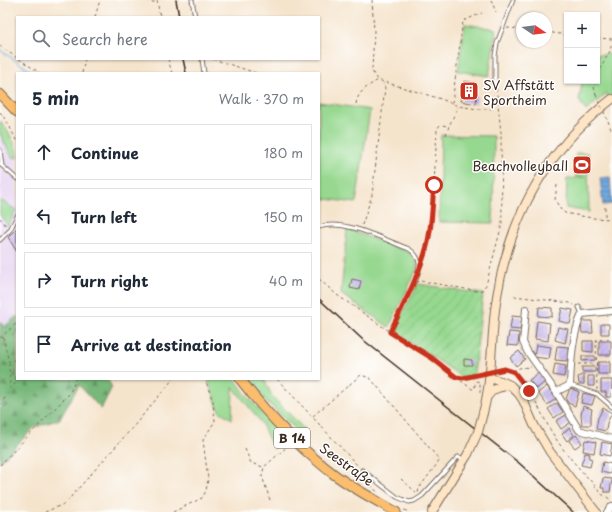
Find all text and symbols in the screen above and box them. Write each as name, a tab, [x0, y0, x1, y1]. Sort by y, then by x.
north arrow	[516, 12, 552, 48]
map controls	[564, 12, 600, 84]
button: +	[564, 12, 600, 48]
search box	[16, 16, 320, 60]
icon: search	[30, 27, 52, 49]
text: Search here	[62, 27, 148, 50]
button: −	[564, 48, 600, 84]
place label: SV Affstätt Sportheim	[483, 75, 554, 109]
building icon: SV Affstätt Sportheim	[458, 80, 480, 102]
text: 5 min	[32, 85, 79, 111]
text: Walk · 370 m	[219, 89, 304, 108]
icon: ahead	[33, 141, 55, 163]
text: Continue	[71, 141, 139, 164]
text: 180 m	[264, 143, 303, 162]
sports icon: Beachvolleyball	[571, 154, 593, 176]
place label: Beachvolleyball	[472, 156, 568, 175]
route start	[425, 176, 443, 194]
icon: left	[33, 205, 55, 227]
text: Turn left	[71, 205, 137, 228]
text: 150 m	[264, 207, 303, 226]
icon: right	[33, 269, 55, 291]
text: Turn right	[71, 269, 148, 292]
text: 40 m	[269, 271, 303, 290]
icon: arrive	[33, 333, 55, 355]
text: Arrive at destination	[71, 333, 232, 356]
route end	[520, 382, 538, 400]
road number: B 14	[274, 428, 310, 448]
street label: Seestraße	[316, 438, 378, 490]

